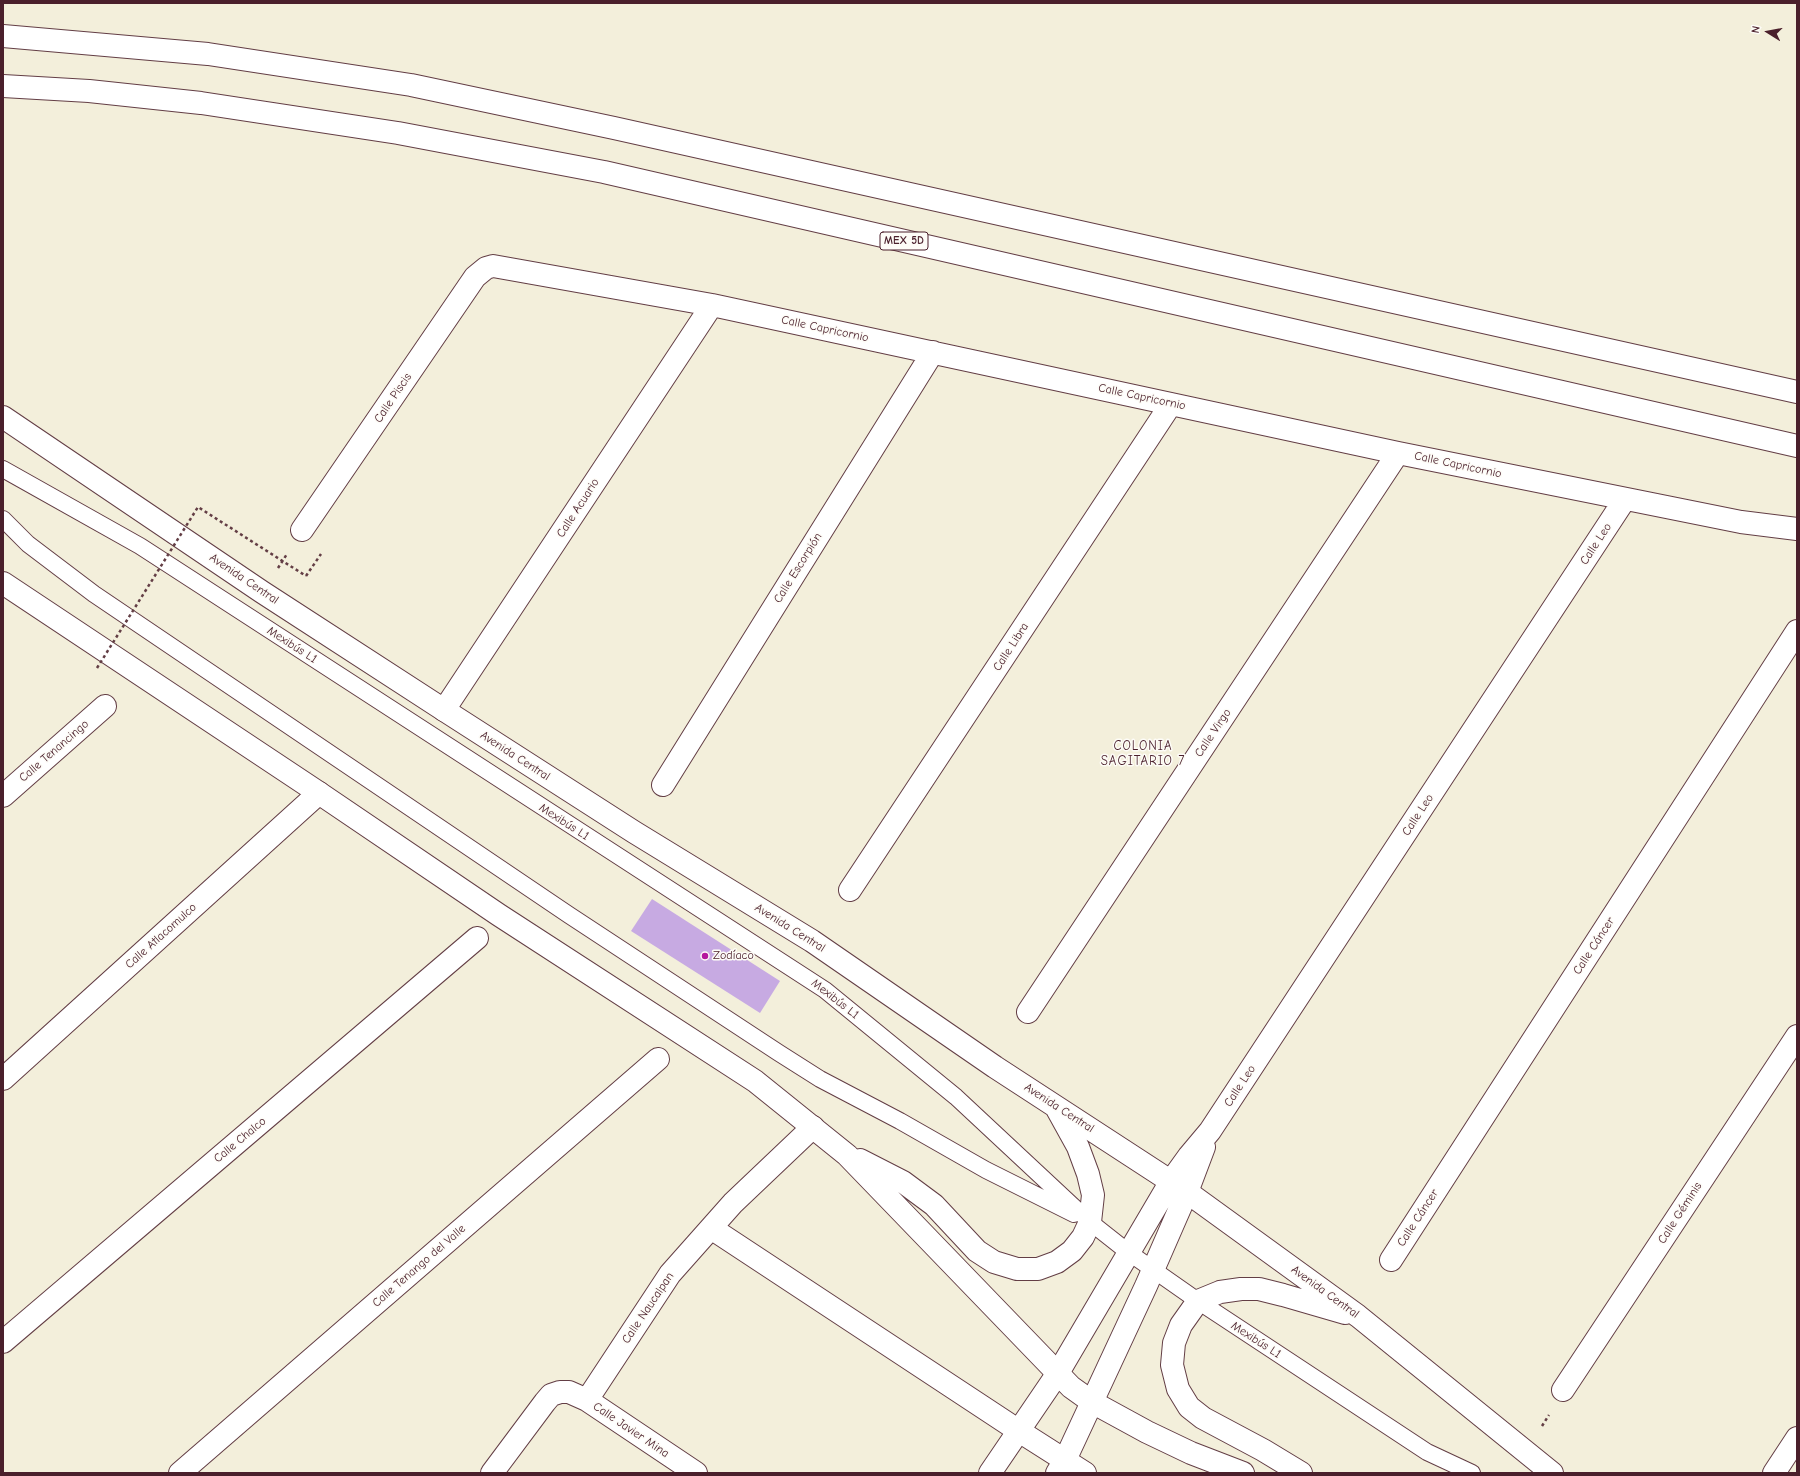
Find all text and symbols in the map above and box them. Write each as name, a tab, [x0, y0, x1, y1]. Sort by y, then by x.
north arrow	[1748, 12, 1788, 52]
text: N	[1749, 25, 1763, 34]
road number: MEX 5D	[880, 232, 928, 250]
street label: Calle Capricornio	[780, 313, 870, 345]
street label: Calle Piscis	[371, 370, 415, 426]
street label: Calle Capricornio	[1097, 381, 1187, 413]
street label: Calle Capricornio	[1413, 449, 1503, 481]
street label: Calle Acuario	[554, 476, 602, 540]
street label: Calle Leo	[1577, 520, 1615, 568]
street label: Calle Escorpión	[771, 530, 825, 606]
street label: Avenida Central	[207, 551, 281, 607]
street label: Calle Libra	[990, 620, 1032, 674]
street label: Mexibús L1	[264, 624, 320, 666]
street label: Calle Virgo	[1192, 706, 1234, 760]
street label: Calle Tenancingo	[16, 717, 92, 785]
street label: Avenida Central	[477, 728, 553, 784]
district label: COLONIA SAGITARIO 7	[1101, 738, 1185, 769]
street label: Calle Leo	[1399, 791, 1437, 839]
street label: Mexibús L1	[536, 801, 592, 843]
street label: Calle Atlacomulco	[122, 900, 200, 972]
street label: Avenida Central	[752, 901, 828, 955]
street label: Calle Cáncer	[1570, 915, 1618, 977]
place label: Zodíaco	[713, 949, 754, 963]
marker: Zodíaco	[700, 951, 710, 961]
street label: Mexibús L1	[808, 976, 862, 1022]
street label: Calle Leo	[1221, 1062, 1259, 1110]
street label: Avenida Central	[1021, 1080, 1097, 1136]
street label: Calle Chalco	[211, 1114, 269, 1166]
street label: Calle Géminis	[1655, 1180, 1705, 1246]
street label: Calle Cáncer	[1394, 1187, 1442, 1249]
street label: Calle Tenango del Valle	[370, 1222, 468, 1310]
street label: Avenida Central	[1288, 1263, 1362, 1321]
street label: Calle Naucalpan	[619, 1270, 677, 1346]
street label: Mexibús L1	[1228, 1319, 1284, 1361]
street label: Calle Javier Mina	[590, 1399, 672, 1461]

